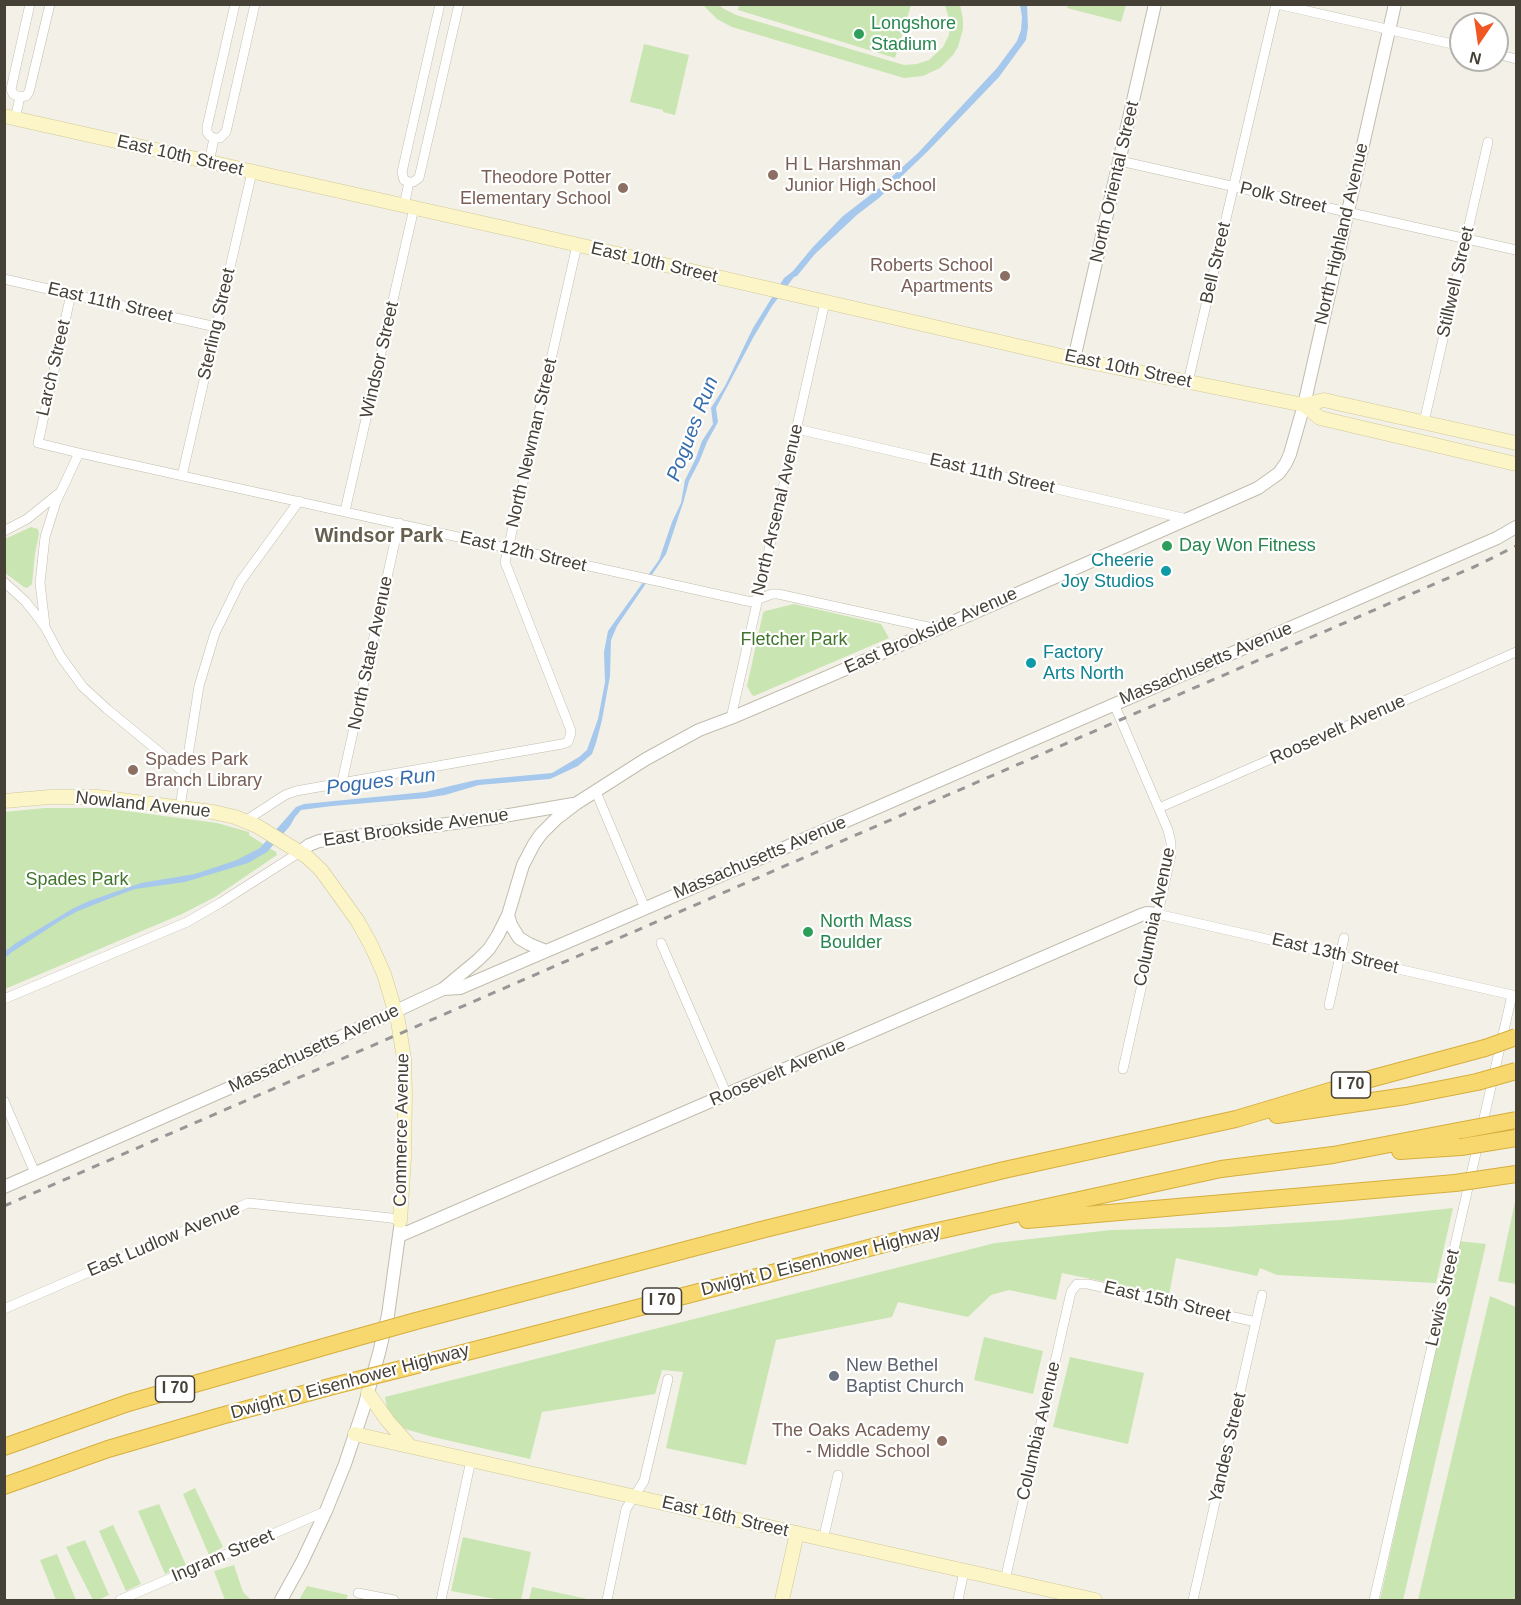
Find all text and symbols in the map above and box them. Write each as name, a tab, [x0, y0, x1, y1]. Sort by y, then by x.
north arrow	[1449, 12, 1509, 72]
place label: Longshore Stadium	[871, 13, 956, 56]
marker: Longshore Stadium	[852, 27, 866, 41]
text: N	[1468, 48, 1483, 68]
street label: North Oriental Street	[1086, 99, 1144, 265]
street label: East 10th Street	[115, 131, 245, 181]
street label: North Highland Avenue	[1311, 141, 1373, 327]
place label: H L Harshman Junior High School	[785, 154, 936, 196]
place label: Theodore Potter Elementary School	[460, 167, 611, 210]
marker: H L Harshman Junior High School	[766, 168, 780, 182]
street label: Polk Street	[1238, 178, 1328, 218]
marker: Theodore Potter Elementary School	[616, 181, 630, 195]
street label: Bell Street	[1196, 220, 1236, 306]
street label: Stillwell Street	[1433, 225, 1479, 339]
street label: East 10th Street	[589, 238, 719, 288]
place label: Roberts School Apartments	[870, 255, 993, 298]
street label: Sterling Street	[194, 266, 240, 382]
marker: Roberts School Apartments	[998, 269, 1012, 283]
street label: East 11th Street	[45, 278, 175, 328]
street label: Windsor Street	[356, 300, 404, 420]
street label: Larch Street	[32, 318, 76, 418]
street label: East 10th Street	[1063, 345, 1193, 393]
street label: North Newman Street	[502, 356, 562, 530]
water label: Pogues Run	[662, 373, 724, 485]
street label: North Arsenal Avenue	[748, 422, 808, 598]
street label: East 11th Street	[927, 449, 1057, 499]
district label: Windsor Park	[315, 524, 443, 548]
street label: East 12th Street	[458, 527, 588, 577]
place label: Day Won Fitness	[1179, 535, 1316, 557]
marker: Day Won Fitness	[1160, 539, 1174, 553]
place label: Cheerie Joy Studios	[1061, 550, 1154, 592]
marker: Cheerie Joy Studios	[1159, 564, 1173, 578]
street label: North State Avenue	[344, 574, 398, 732]
street label: East Brookside Avenue	[841, 583, 1021, 679]
street label: Massachusetts Avenue	[1116, 618, 1296, 710]
park label: Fletcher Park	[740, 629, 848, 651]
place label: Factory Arts North	[1043, 642, 1124, 684]
marker: Factory Arts North	[1024, 656, 1038, 670]
street label: Roosevelt Avenue	[1267, 690, 1409, 770]
place label: Spades Park Branch Library	[145, 749, 262, 792]
marker: Spades Park Branch Library	[126, 763, 140, 777]
water label: Pogues Run	[325, 763, 437, 801]
street label: Nowland Avenue	[74, 787, 212, 823]
street label: East Brookside Avenue	[322, 804, 510, 852]
street label: Massachusetts Avenue	[670, 812, 850, 904]
street label: Columbia Avenue	[1130, 845, 1180, 989]
park label: Spades Park	[25, 869, 129, 891]
place label: North Mass Boulder	[820, 911, 912, 954]
marker: North Mass Boulder	[801, 925, 815, 939]
street label: East 13th Street	[1270, 929, 1400, 979]
street label: Massachusetts Avenue	[225, 1000, 403, 1098]
street label: Roosevelt Avenue	[707, 1035, 849, 1111]
street label: Commerce Avenue	[390, 1053, 414, 1207]
road number: I 70	[1332, 1072, 1370, 1098]
street label: East Ludlow Avenue	[84, 1198, 244, 1282]
street label: Dwight D Eisenhower Highway	[699, 1221, 943, 1301]
street label: Lewis Street	[1421, 1247, 1465, 1349]
street label: East 15th Street	[1102, 1277, 1232, 1327]
road number: I 70	[642, 1288, 682, 1314]
street label: Dwight D Eisenhower Highway	[228, 1340, 472, 1424]
place label: New Bethel Baptist Church	[846, 1355, 964, 1398]
street label: Columbia Avenue	[1013, 1360, 1065, 1502]
marker: New Bethel Baptist Church	[827, 1369, 841, 1383]
road number: I 70	[156, 1376, 195, 1402]
street label: Yandes Street	[1205, 1391, 1251, 1505]
place label: The Oaks Academy - Middle School	[772, 1420, 930, 1462]
marker: The Oaks Academy - Middle School	[935, 1434, 949, 1448]
street label: East 16th Street	[660, 1492, 790, 1542]
street label: Ingram Street	[169, 1525, 277, 1587]

